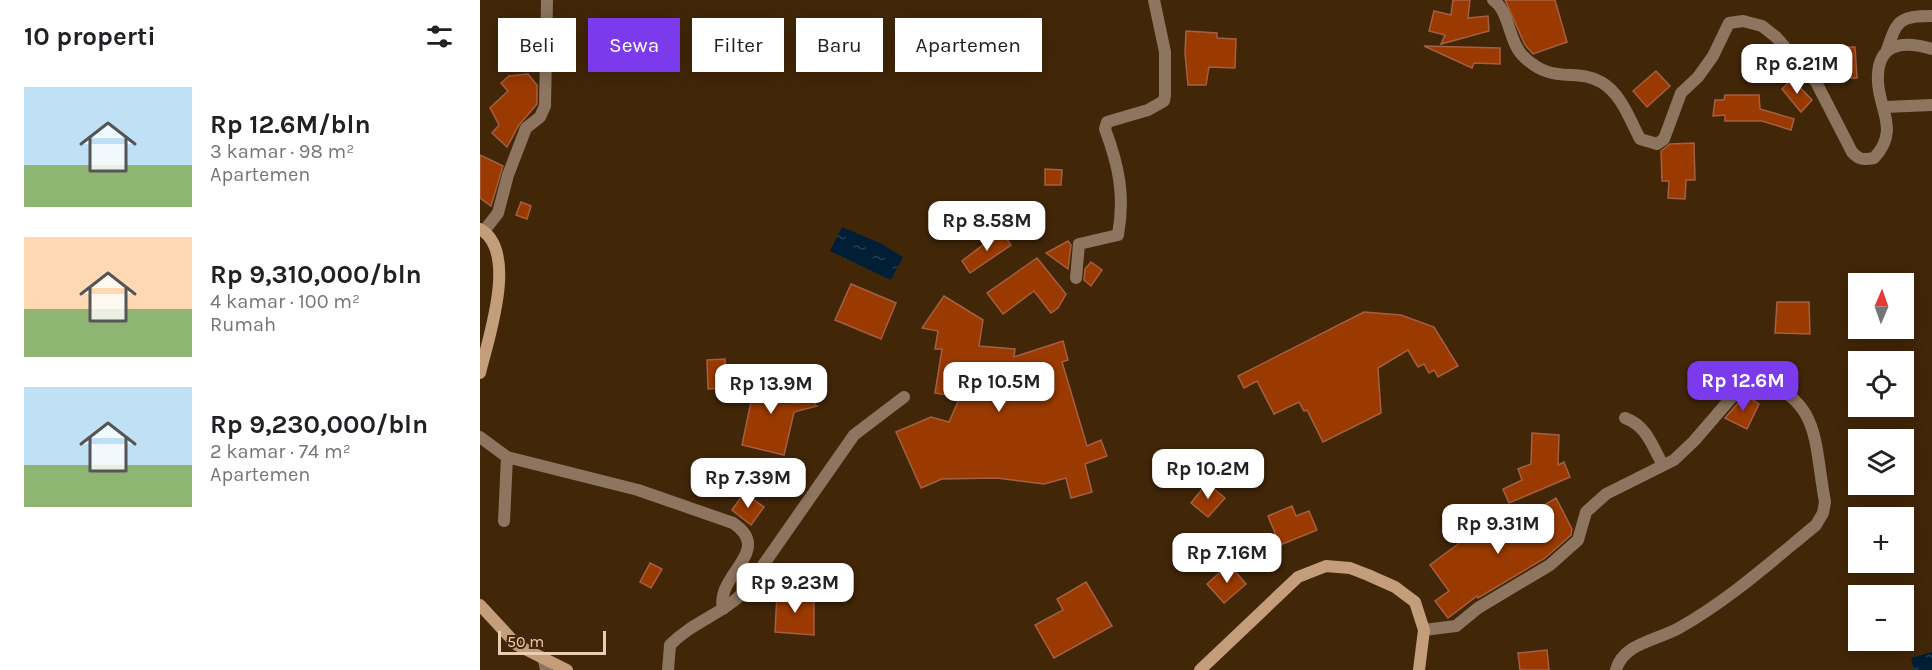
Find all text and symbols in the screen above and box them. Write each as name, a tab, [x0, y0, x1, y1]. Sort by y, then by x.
chip: Beli	[498, 18, 576, 72]
chip: Sewa	[588, 18, 680, 72]
chip: Filter	[692, 18, 784, 72]
chip: Baru	[796, 18, 883, 72]
chip: Apartemen	[895, 18, 1042, 72]
icon: filters	[423, 20, 456, 53]
text: 10 properti	[24, 21, 156, 52]
pin: Rp 6.21M	[1735, 44, 1859, 95]
text: Rp 6.21M	[1755, 52, 1839, 75]
text: Rp 12.6M/bln	[210, 109, 371, 140]
icon: home	[72, 111, 144, 183]
text: 3 kamar · 98 m²	[210, 140, 354, 163]
text: Apartemen	[210, 163, 310, 186]
pin: Rp 8.58M	[925, 201, 1049, 252]
text: Rp 8.58M	[942, 209, 1032, 232]
text: Rp 9,310,000/bln	[210, 259, 422, 290]
icon: home	[72, 261, 144, 333]
north arrow	[1848, 273, 1914, 339]
map controls	[1848, 273, 1914, 651]
text: 4 kamar · 100 m²	[210, 290, 360, 313]
text: Rumah	[210, 313, 276, 336]
button: locate	[1848, 351, 1914, 417]
pin: Rp 12.6M	[1681, 361, 1805, 412]
pin: Rp 10.5M	[937, 362, 1061, 413]
pin: Rp 13.9M	[709, 364, 833, 415]
text: Rp 12.6M	[1701, 369, 1785, 392]
text: Rp 10.5M	[957, 370, 1041, 393]
text: Rp 13.9M	[729, 372, 813, 395]
text: Rp 9,230,000/bln	[210, 409, 428, 440]
icon: home	[72, 411, 144, 483]
button: layers	[1848, 429, 1914, 495]
text: 2 kamar · 74 m²	[210, 440, 351, 463]
pin: Rp 10.2M	[1146, 449, 1270, 500]
text: Rp 10.2M	[1166, 457, 1250, 480]
pin: Rp 7.39M	[686, 458, 810, 509]
text: Apartemen	[210, 463, 310, 486]
text: Rp 7.39M	[705, 466, 791, 489]
pin: Rp 9.31M	[1436, 504, 1560, 555]
button: +	[1848, 507, 1914, 573]
text: Rp 9.31M	[1456, 512, 1540, 535]
pin: Rp 7.16M	[1165, 533, 1289, 584]
text: Rp 7.16M	[1186, 541, 1268, 564]
pin: Rp 9.23M	[733, 563, 857, 614]
text: Rp 9.23M	[751, 571, 839, 594]
button: −	[1848, 585, 1914, 651]
scale bar	[498, 628, 606, 656]
text: 50 m	[507, 632, 544, 651]

